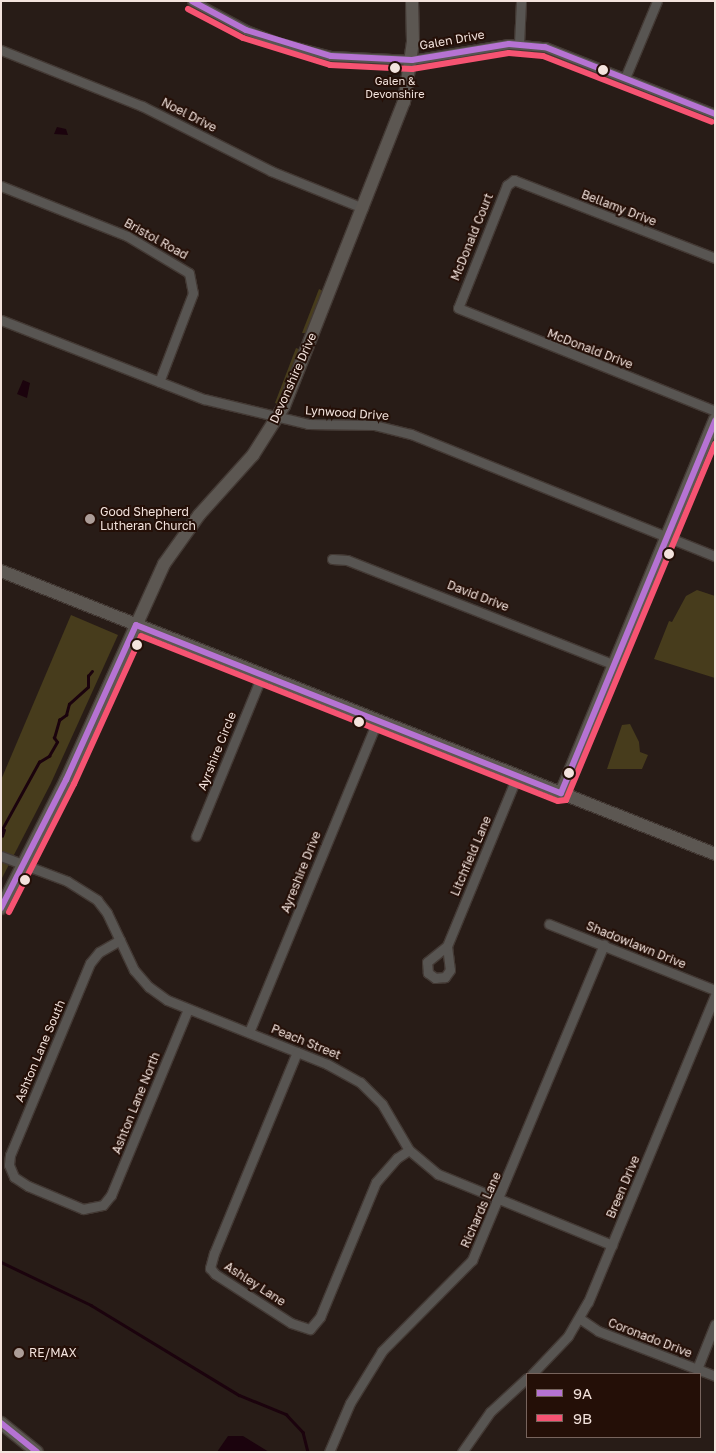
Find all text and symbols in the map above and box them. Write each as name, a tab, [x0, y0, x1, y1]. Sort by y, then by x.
street label: Galen Drive	[418, 27, 486, 53]
marker: Galen & Devonshire	[390, 63, 400, 73]
unlabelled marker	[598, 65, 608, 75]
place label: Galen & Devonshire	[365, 75, 425, 101]
street label: Noel Drive	[159, 95, 219, 135]
street label: Bellamy Drive	[579, 187, 659, 229]
street label: McDonald Court	[448, 191, 496, 283]
street label: Bristol Road	[122, 216, 190, 262]
street label: McDonald Drive	[545, 326, 635, 372]
street label: Devonshire Drive	[267, 331, 319, 425]
street label: Lynwood Drive	[305, 403, 389, 423]
place label: Good Shepherd Lutheran Church	[100, 505, 196, 533]
marker: Good Shepherd Lutheran Church	[84, 513, 96, 525]
unlabelled marker	[664, 549, 674, 559]
street label: David Drive	[445, 578, 511, 614]
unlabelled marker	[132, 640, 142, 650]
street label: Ayrshire Circle	[195, 710, 239, 792]
unlabelled marker	[354, 717, 364, 727]
unlabelled marker	[564, 768, 574, 778]
street label: Litchfield Lane	[448, 814, 494, 898]
street label: Ayreshire Drive	[278, 829, 324, 915]
unlabelled marker	[20, 875, 30, 885]
street label: Shadowlawn Drive	[584, 918, 688, 972]
street label: Ashton Lane South	[12, 998, 68, 1104]
street label: Peach Street	[269, 1021, 343, 1063]
street label: Ashton Lane North	[109, 1050, 163, 1156]
street label: Breen Drive	[603, 1154, 643, 1220]
street label: Richards Lane	[458, 1170, 504, 1250]
street label: Ashley Lane	[222, 1259, 288, 1309]
street label: Coronado Drive	[606, 1315, 694, 1361]
place label: RE/MAX	[29, 1346, 77, 1360]
marker: RE/MAX	[13, 1347, 25, 1359]
legend	[526, 1373, 701, 1438]
text: 9A	[573, 1384, 592, 1402]
text: 9B	[573, 1409, 592, 1427]

